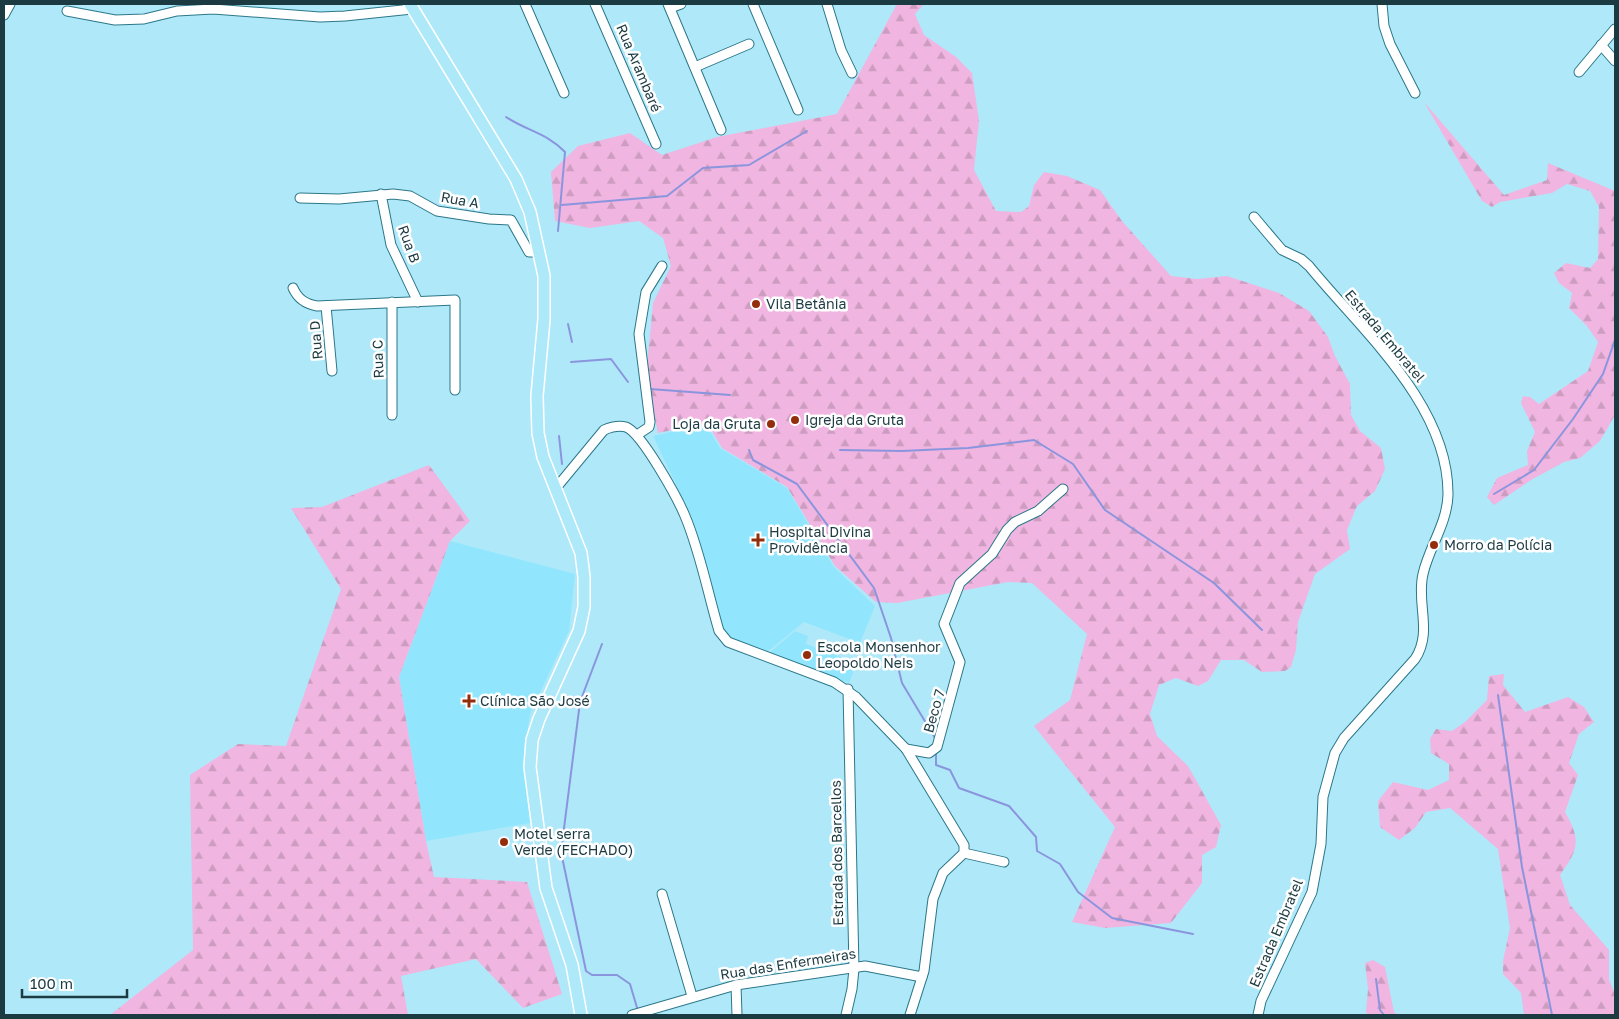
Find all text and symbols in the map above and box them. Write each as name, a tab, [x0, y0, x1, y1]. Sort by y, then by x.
street label: Rua Arambaré	[613, 21, 666, 114]
street label: Rua A	[440, 188, 481, 211]
street label: Rua B	[395, 223, 424, 265]
street label: Estrada Embratel	[1342, 286, 1429, 385]
place label: Vila Betânia	[766, 295, 846, 312]
marker: Vila Betânia	[750, 298, 762, 310]
street label: Rua D	[305, 320, 326, 360]
street label: Rua C	[368, 339, 387, 379]
place label: Igreja da Gruta	[805, 411, 904, 428]
marker: Igreja da Gruta	[789, 414, 801, 426]
place label: Loja da Gruta	[672, 415, 761, 432]
marker: Loja da Gruta	[765, 418, 777, 430]
place label: Hospital Divina Providência	[769, 523, 871, 556]
marker: Hospital Divina Providência	[751, 533, 765, 547]
place label: Morro da Polícia	[1444, 536, 1552, 553]
marker: Morro da Polícia	[1428, 539, 1440, 551]
place label: Escola Monsenhor Leopoldo Neis	[817, 638, 941, 671]
marker: Escola Monsenhor Leopoldo Neis	[801, 649, 813, 661]
street label: Beco 7	[919, 687, 948, 735]
place label: Clínica São José	[480, 692, 590, 709]
marker: Clínica São José	[462, 694, 476, 708]
street label: Estrada dos Barcellos	[827, 780, 846, 926]
place label: Motel serra Verde (FECHADO)	[514, 825, 633, 858]
marker: Motel serra Verde (FECHADO)	[498, 836, 510, 848]
street label: Estrada Embratel	[1245, 876, 1306, 989]
street label: Rua das Enfermeiras	[719, 944, 857, 983]
scale bar	[22, 966, 128, 998]
text: 100 m	[30, 974, 73, 992]

